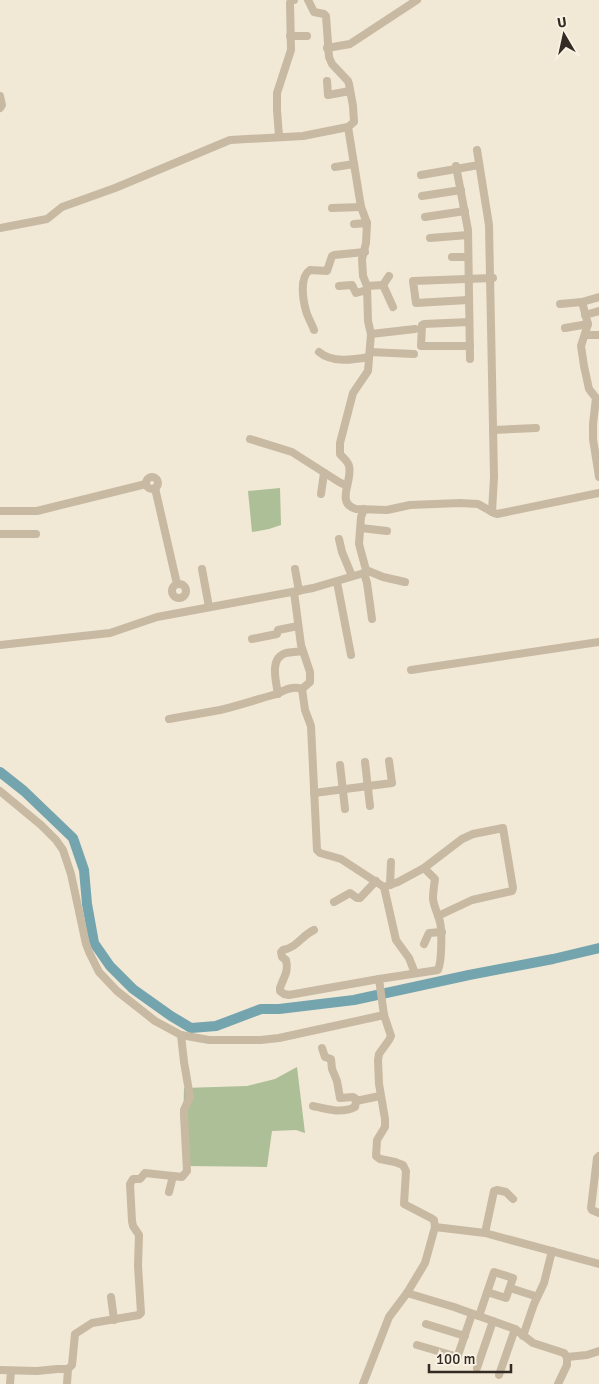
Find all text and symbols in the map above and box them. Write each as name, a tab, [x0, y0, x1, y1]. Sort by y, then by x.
north arrow	[539, 10, 589, 60]
text: U	[556, 14, 568, 32]
scale bar	[429, 1342, 512, 1374]
text: 100 m	[436, 1350, 476, 1368]

